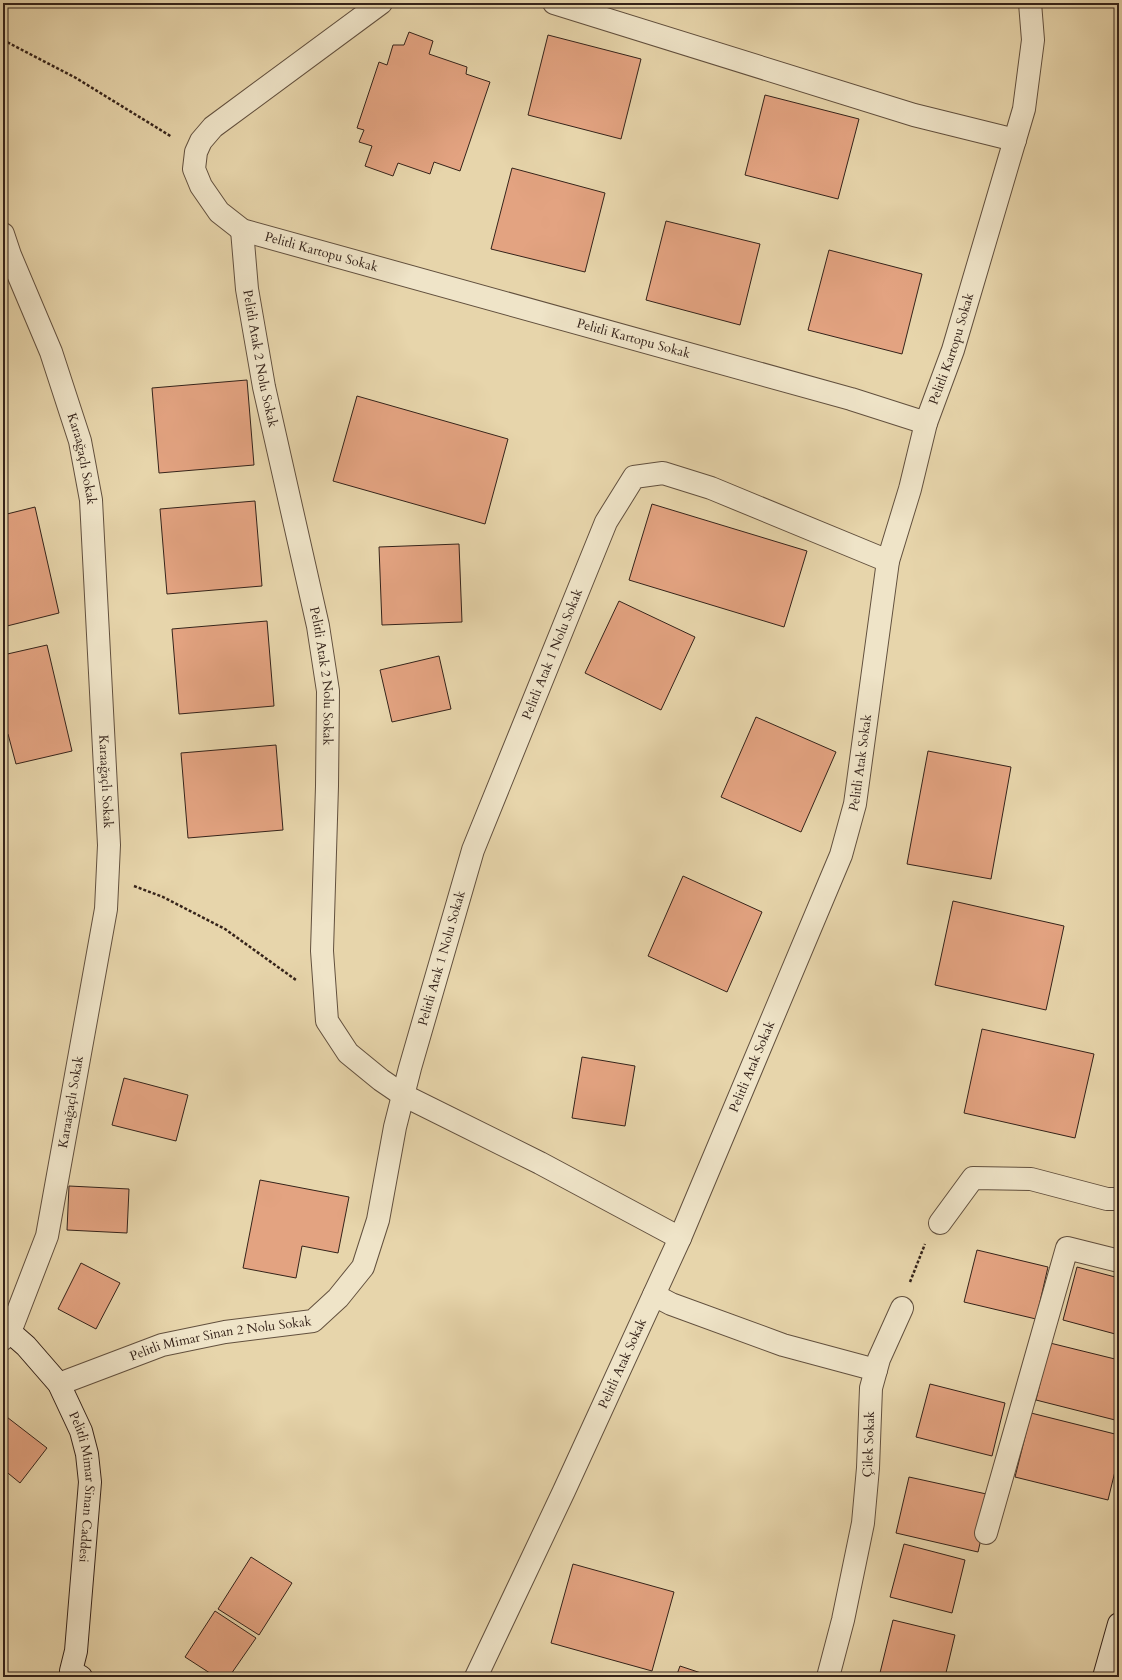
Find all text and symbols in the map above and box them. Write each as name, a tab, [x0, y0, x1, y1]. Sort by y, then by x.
street label: Pelitli Kartopu Sokak	[263, 228, 380, 276]
street label: Pelitli Atak 2 Nolu Sokak	[238, 288, 282, 429]
street label: Pelitli Kartopu Sokak	[925, 291, 978, 407]
street label: Pelitli Kartopu Sokak	[575, 314, 692, 363]
street label: Karaağaçlı Sokak	[62, 411, 100, 505]
street label: Pelitli Atak 1 Nolu Sokak	[518, 586, 587, 722]
street label: Pelitli Atak 2 Nolu Sokak	[305, 605, 337, 746]
street label: Pelitli Atak Sokak	[844, 713, 876, 813]
street label: Karaağaçlı Sokak	[94, 734, 117, 829]
street label: Pelitli Atak 1 Nolu Sokak	[414, 888, 470, 1028]
street label: Pelitli Atak Sokak	[725, 1018, 779, 1115]
street label: Karaağaçlı Sokak	[54, 1054, 88, 1150]
street label: Pelitli Mimar Sinan 2 Nolu Sokak	[127, 1312, 313, 1365]
street label: Pelitli Atak Sokak	[594, 1315, 651, 1412]
street label: Pelitli Mimar Sinan Caddesi	[64, 1409, 99, 1564]
street label: Çilek Sokak	[858, 1411, 879, 1478]

